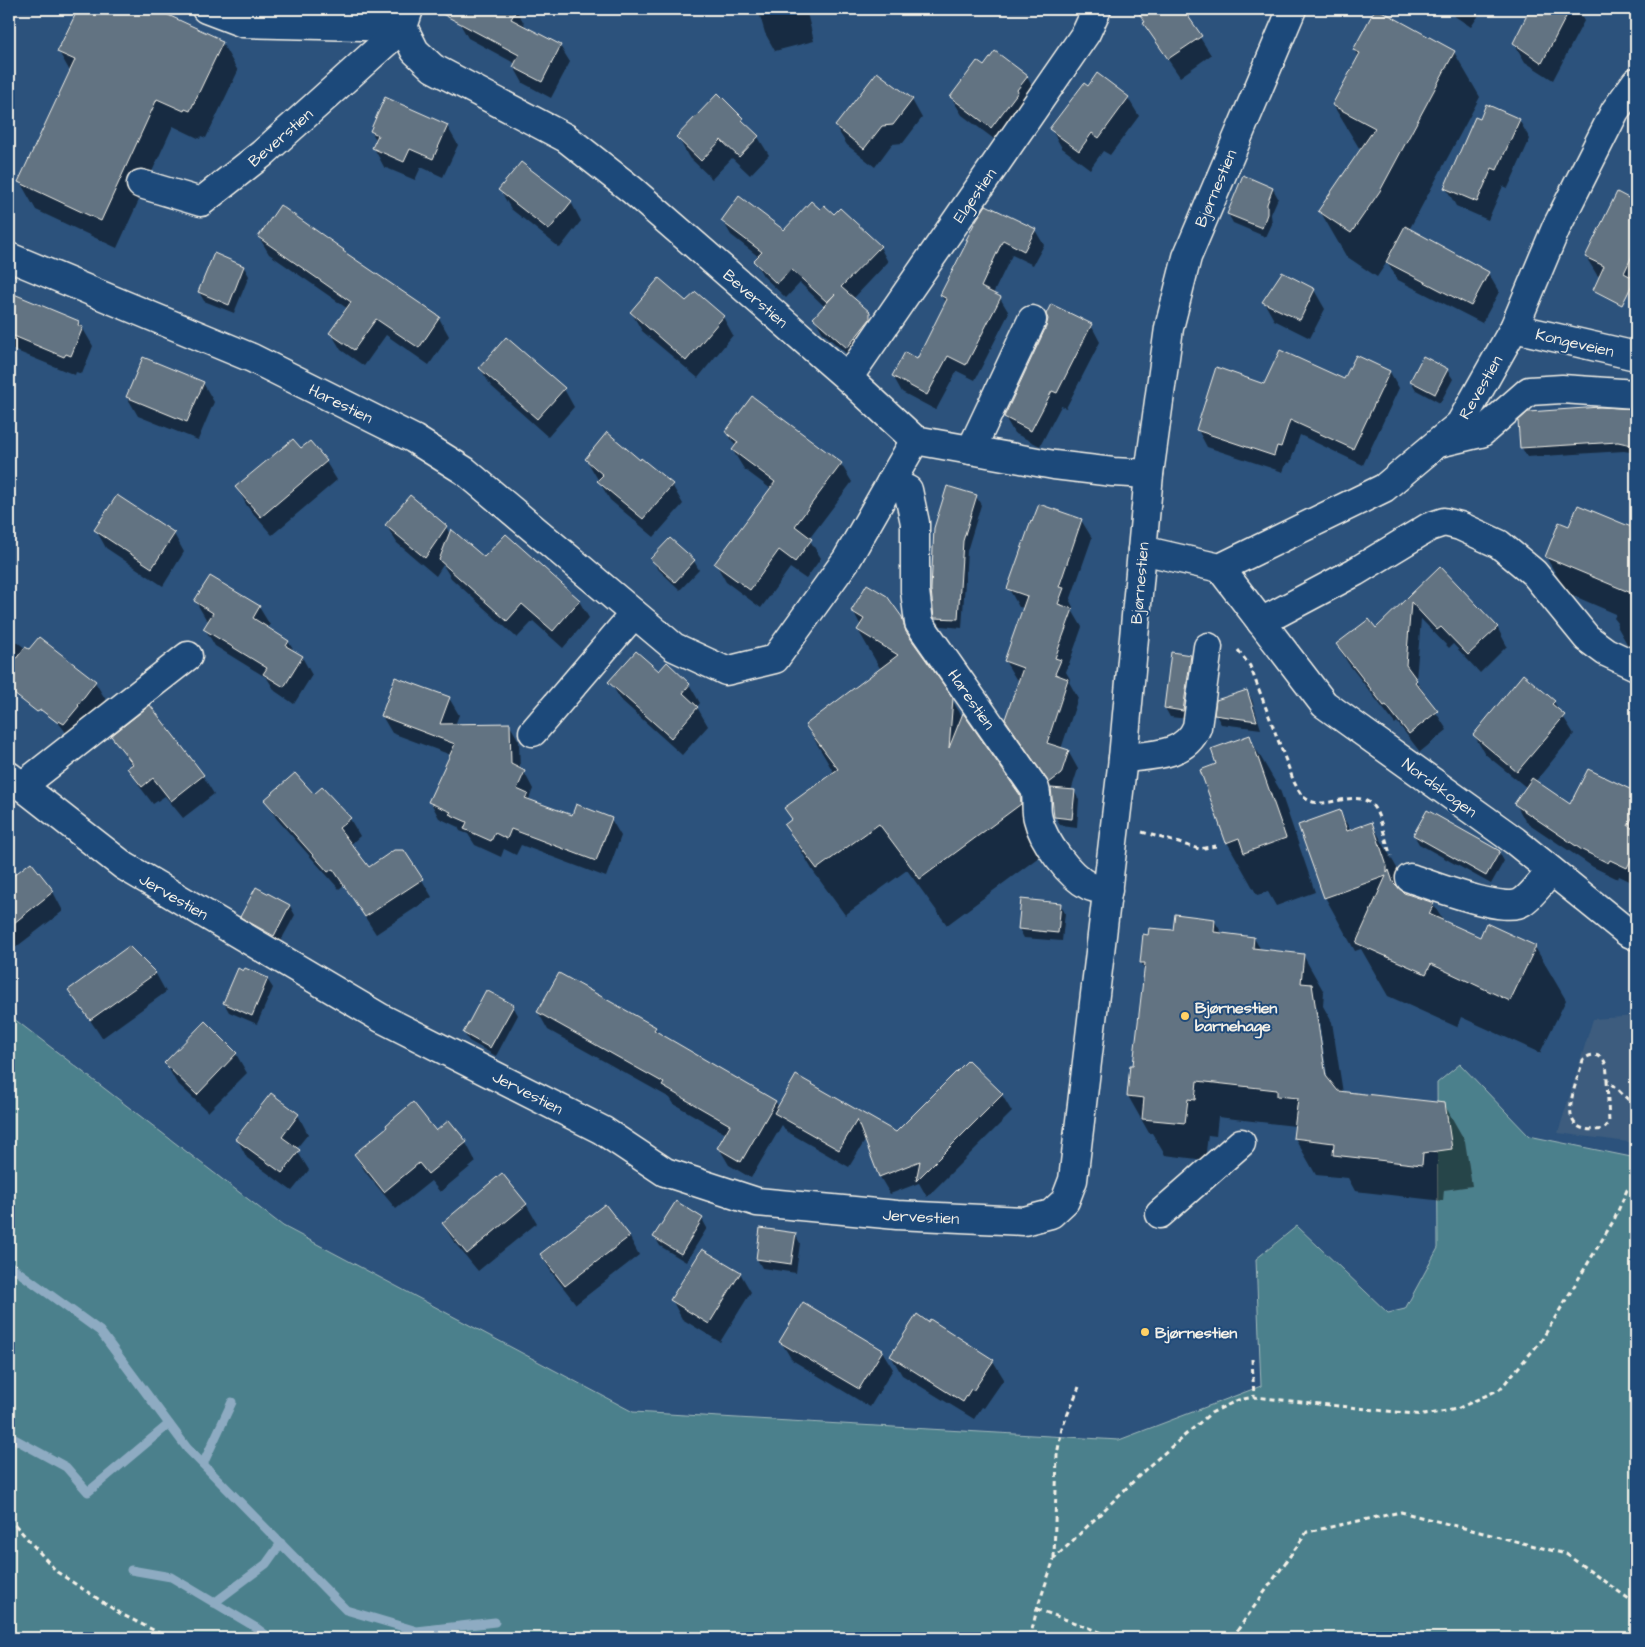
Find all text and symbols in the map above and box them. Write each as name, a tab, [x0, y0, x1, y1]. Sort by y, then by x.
street label: Beverstien	[243, 103, 318, 172]
street label: Bjørnestien	[1190, 146, 1242, 231]
street label: Elgestien	[948, 164, 1003, 228]
street label: Beverstien	[718, 264, 793, 333]
street label: Kongeveien	[1533, 323, 1616, 364]
street label: Revestien	[1454, 351, 1508, 424]
street label: Harestien	[305, 379, 376, 429]
street label: Bjørnestien	[1125, 541, 1155, 625]
street label: Harestien	[942, 665, 1000, 734]
street label: Nordskogen	[1397, 753, 1481, 823]
street label: Jervestien	[135, 868, 212, 926]
place label: Bjørnestien barnehage	[1195, 997, 1277, 1039]
marker: Bjørnestien barnehage	[1179, 1010, 1191, 1022]
street label: Jervestien	[488, 1066, 567, 1120]
street label: Jervestien	[882, 1204, 960, 1230]
place label: Bjørnestien	[1155, 1322, 1237, 1344]
marker: Bjørnestien	[1139, 1326, 1151, 1338]

